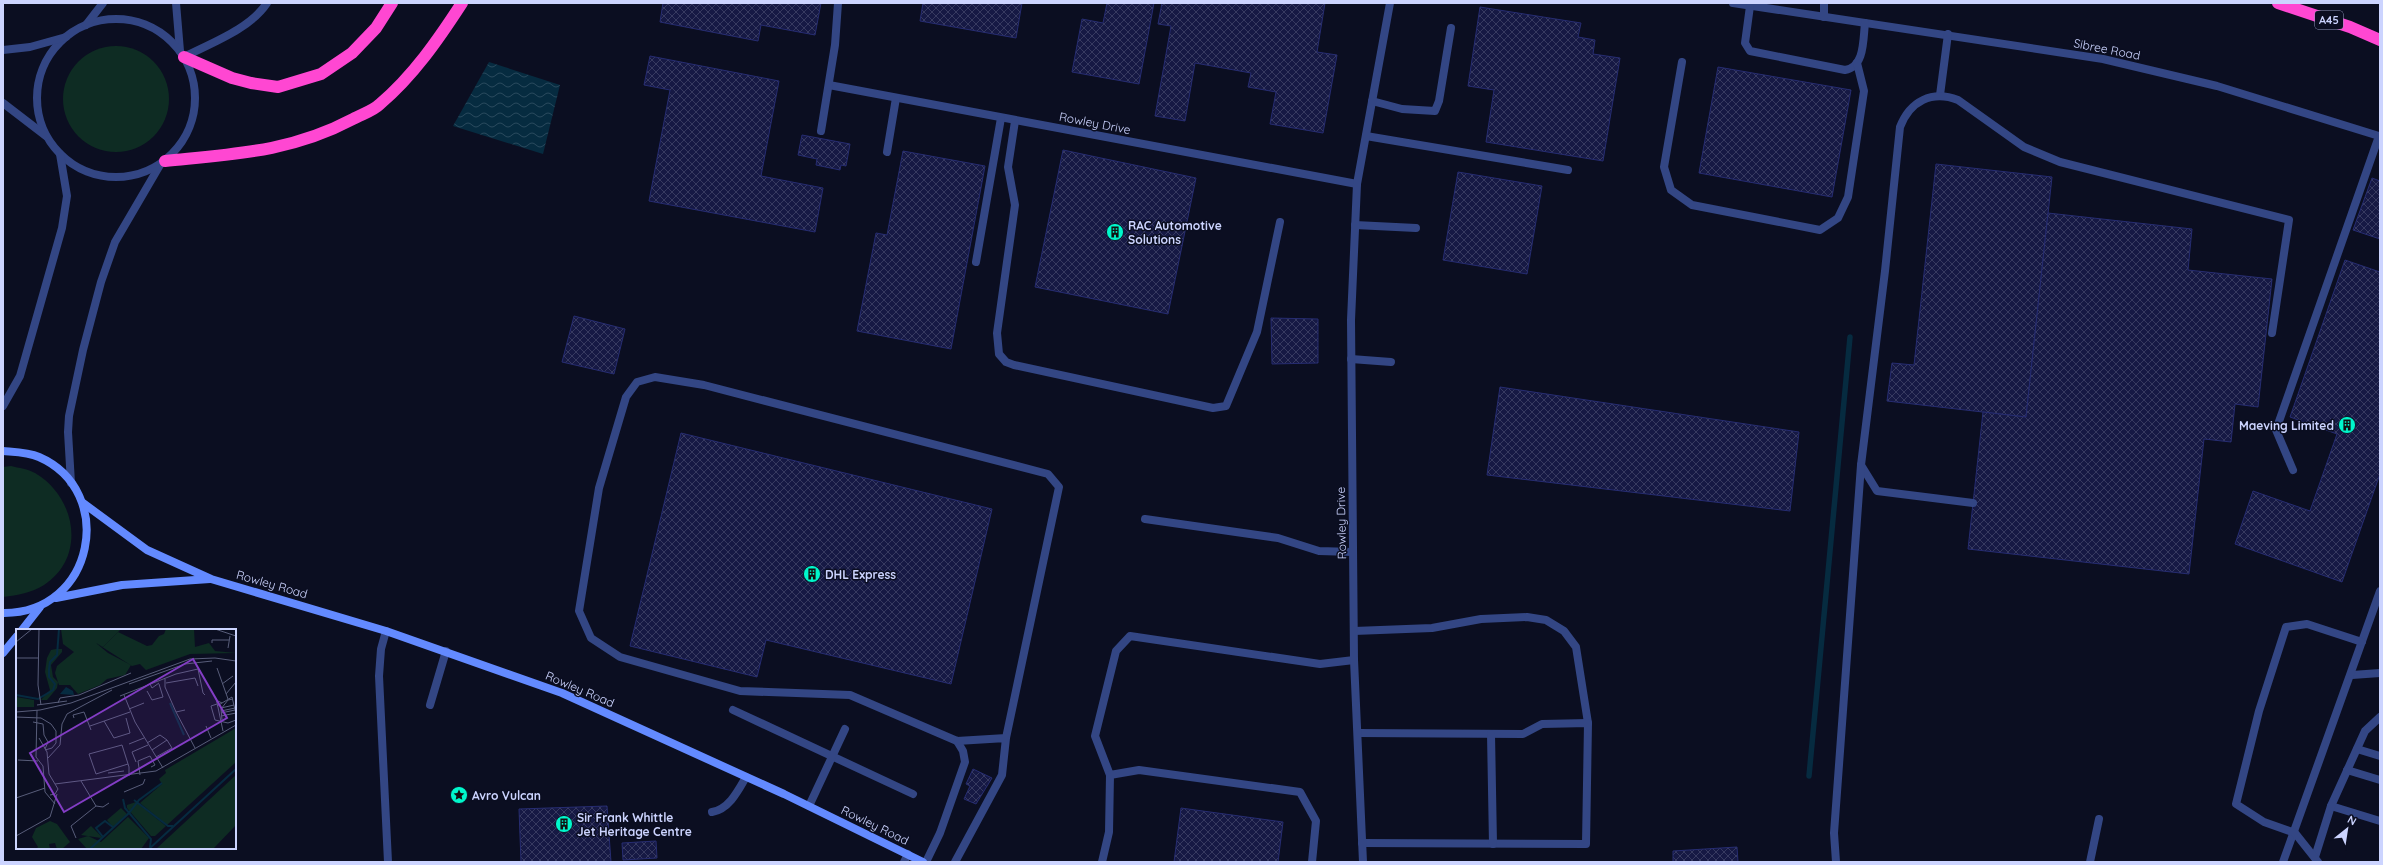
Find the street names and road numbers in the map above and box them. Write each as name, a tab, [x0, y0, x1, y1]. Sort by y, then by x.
road number: A45	[2315, 11, 2343, 29]
street label: Sibree Road	[2072, 35, 2142, 63]
street label: Rowley Drive	[1058, 109, 1132, 137]
street label: Rowley Drive	[1333, 486, 1349, 559]
street label: Rowley Road	[235, 567, 309, 601]
street label: Rowley Road	[543, 668, 617, 710]
street label: Rowley Road	[839, 802, 911, 848]

